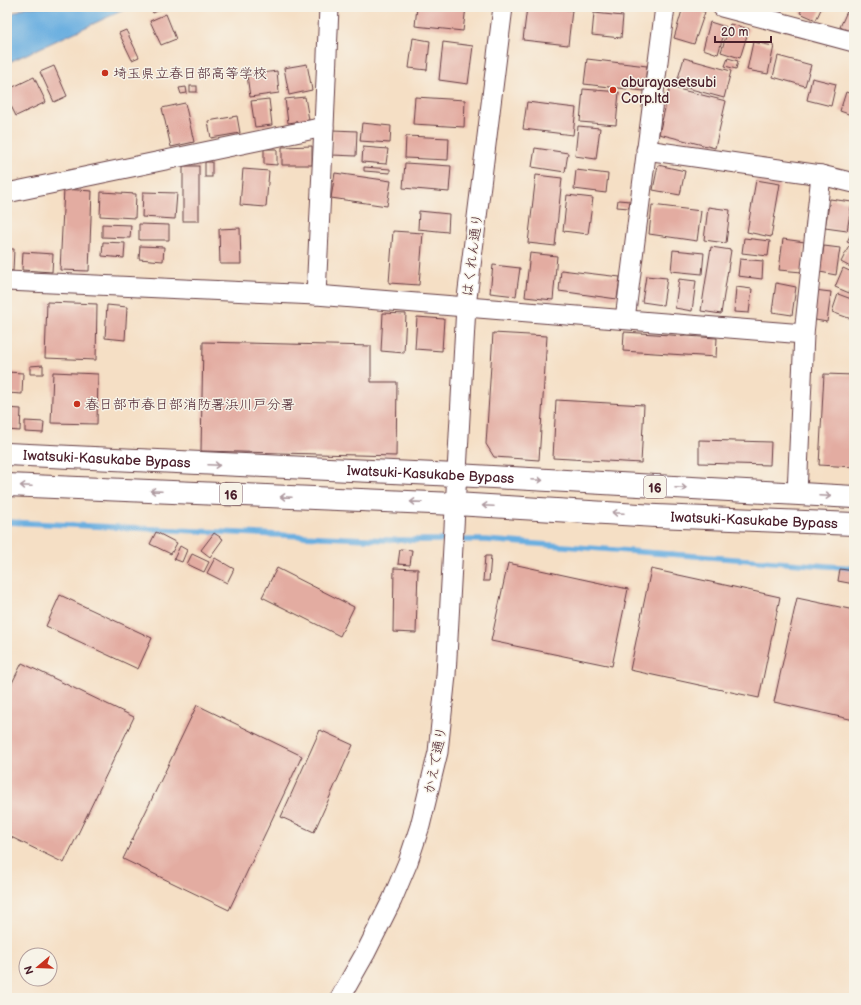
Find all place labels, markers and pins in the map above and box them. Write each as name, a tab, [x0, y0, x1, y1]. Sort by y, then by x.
place label: 埼玉県立春日部高等学校	[113, 65, 267, 82]
marker: 埼玉県立春日部高等学校	[100, 68, 110, 78]
place label: aburayasetsubi Corp.ltd	[621, 74, 716, 107]
marker: aburayasetsubi Corp.ltd	[608, 85, 618, 95]
place label: 春日部市春日部消防署浜川戸分署	[85, 396, 295, 413]
marker: 春日部市春日部消防署浜川戸分署	[72, 399, 82, 409]

